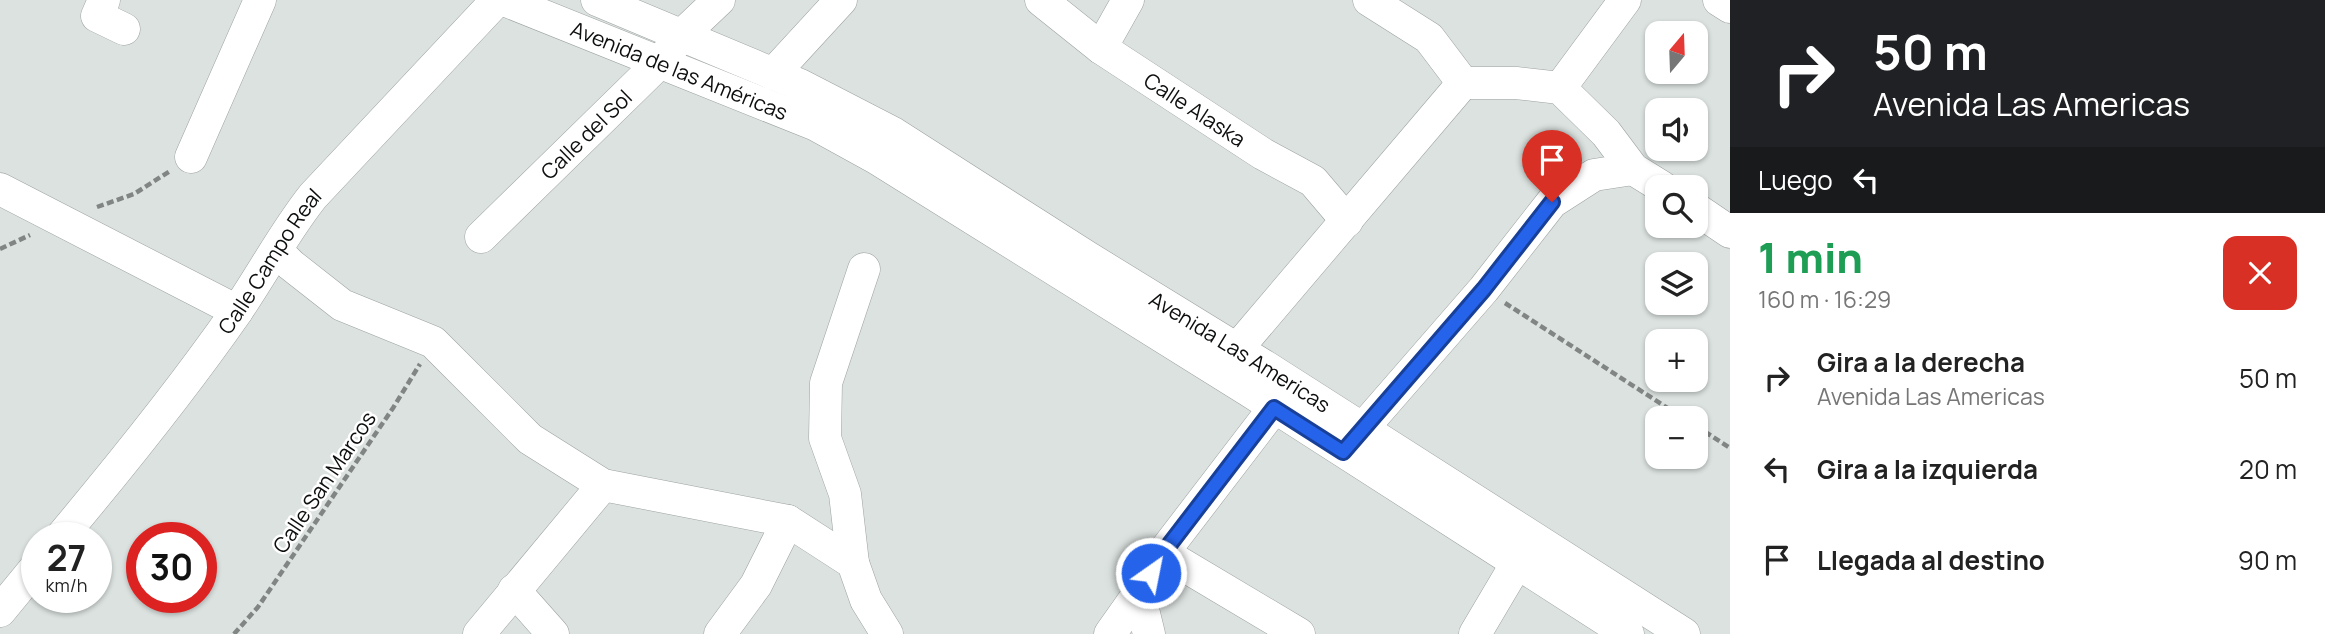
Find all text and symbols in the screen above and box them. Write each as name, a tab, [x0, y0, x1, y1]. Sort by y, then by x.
street label: Avenida de las Américas	[567, 14, 792, 126]
text: 50 m	[1873, 18, 1988, 85]
north arrow	[1645, 21, 1708, 84]
map controls	[1645, 21, 1708, 469]
icon: right	[1758, 28, 1849, 119]
street label: Calle Alaska	[1139, 66, 1251, 153]
text: Avenida Las Americas	[1873, 82, 2190, 126]
street label: Calle del Sol	[534, 83, 638, 185]
button: sound	[1645, 98, 1708, 161]
pin	[1522, 130, 1582, 202]
icon: arrive	[1533, 141, 1571, 179]
icon: left	[1847, 161, 1885, 199]
text: Luego	[1758, 162, 1833, 198]
button: search	[1645, 175, 1708, 238]
street label: Calle Campo Real	[211, 182, 327, 339]
text: 1 min	[1758, 228, 1863, 286]
button: close	[2223, 236, 2297, 310]
button: layers	[1645, 252, 1708, 315]
text: 160 m · 16:29	[1758, 283, 1891, 315]
street label: Avenida Las Americas	[1144, 285, 1336, 419]
button: +	[1645, 329, 1708, 392]
text: Gira a la derecha	[1817, 344, 2025, 380]
icon: right	[1758, 359, 1796, 397]
text: 50 m	[2239, 360, 2297, 396]
text: Avenida Las Americas	[1817, 380, 2045, 412]
street label: Calle San Marcos	[266, 406, 382, 558]
button: −	[1645, 406, 1708, 469]
icon: left	[1758, 450, 1796, 488]
text: Gira a la izquierda	[1817, 451, 2038, 487]
text: 20 m	[2239, 451, 2297, 487]
speed limit sign: 30	[126, 522, 217, 613]
text: 27	[47, 534, 86, 582]
position arrow	[1114, 536, 1188, 610]
icon: arrive	[1758, 541, 1796, 579]
text: Llegada al destino	[1817, 542, 2045, 578]
text: 90 m	[2238, 542, 2297, 578]
text: km/h	[46, 573, 87, 597]

